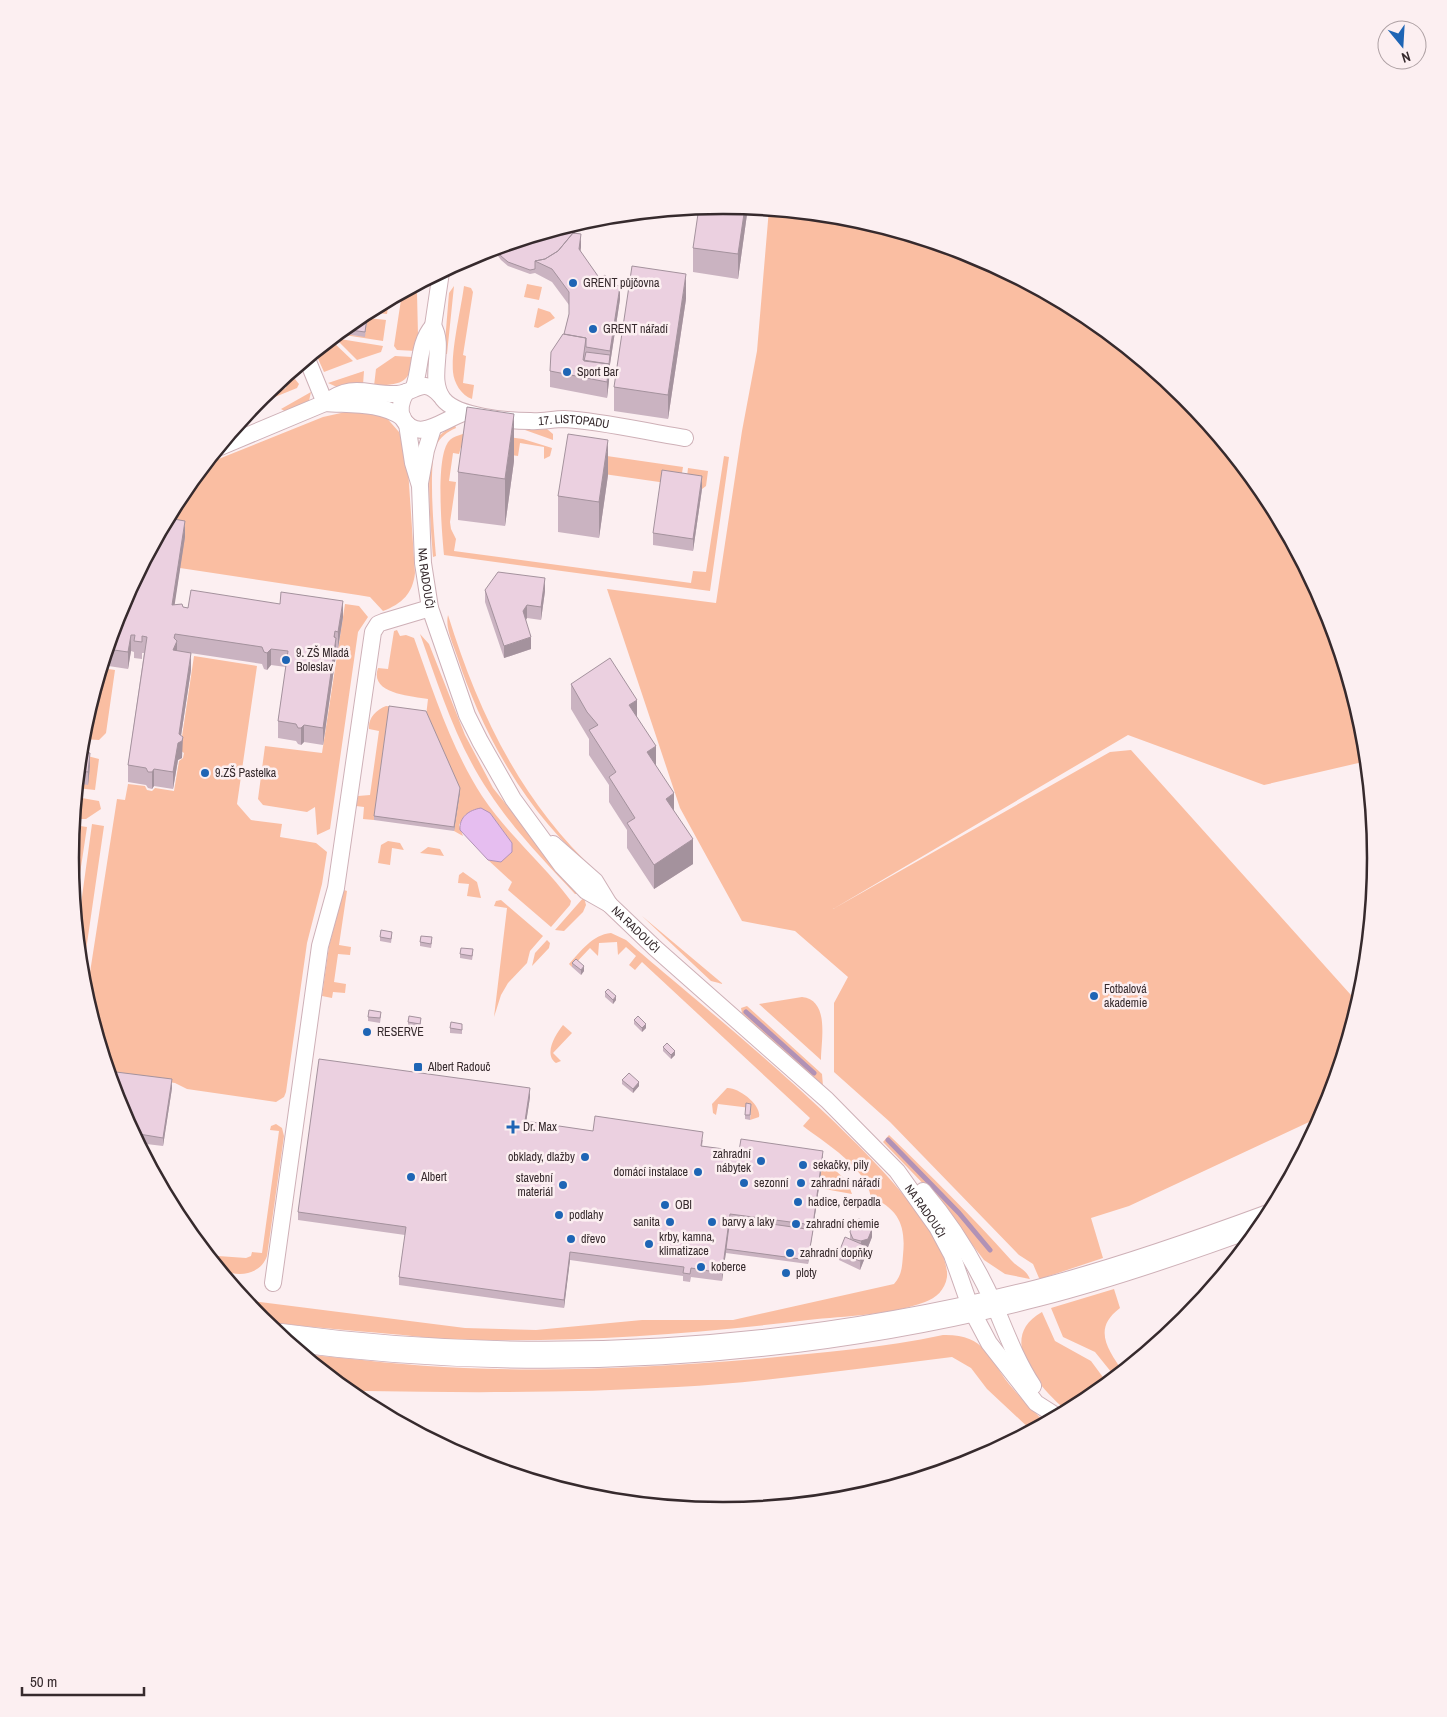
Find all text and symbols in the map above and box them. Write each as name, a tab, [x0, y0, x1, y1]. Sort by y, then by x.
north arrow	[1377, 20, 1427, 70]
text: N	[1399, 48, 1413, 67]
place label: GRENT půjčovna	[583, 275, 660, 291]
marker: GRENT půjčovna	[567, 277, 579, 289]
place label: GRENT nářadí	[603, 321, 668, 337]
marker: GRENT nářadí	[587, 323, 599, 335]
place label: Sport Bar	[577, 364, 619, 380]
marker: Sport Bar	[561, 366, 573, 378]
street label: 17. LISTOPADU	[538, 411, 611, 432]
street label: NA RADOUČI	[414, 547, 438, 610]
place label: 9. ZŠ Mladá Boleslav	[296, 645, 350, 675]
marker: 9. ZŠ Mladá Boleslav	[280, 654, 292, 666]
place label: 9.ZŠ Pastelka	[215, 765, 277, 781]
marker: 9.ZŠ Pastelka	[199, 767, 211, 779]
street label: NA RADOUČI	[608, 902, 663, 957]
place label: Fotbalová akademie	[1104, 981, 1147, 1011]
marker: Fotbalová akademie	[1088, 990, 1100, 1002]
place label: RESERVE	[377, 1024, 424, 1040]
marker: RESERVE	[361, 1026, 373, 1038]
place label: Albert Radouč	[427, 1059, 490, 1075]
marker: Albert Radouč	[412, 1061, 424, 1073]
place label: Dr. Max	[523, 1119, 557, 1135]
marker: Dr. Max	[507, 1121, 519, 1133]
place label: zahradní nábytek	[713, 1146, 751, 1176]
place label: obklady, dlažby	[508, 1149, 575, 1165]
marker: obklady, dlažby	[579, 1151, 591, 1163]
marker: zahradní nábytek	[755, 1155, 767, 1167]
place label: sekačky, pily	[813, 1157, 869, 1173]
marker: sekačky, pily	[797, 1159, 809, 1171]
place label: domácí instalace	[614, 1164, 688, 1180]
marker: domácí instalace	[692, 1166, 704, 1178]
place label: Albert	[420, 1169, 447, 1185]
place label: stavební materiál	[516, 1170, 553, 1200]
marker: Albert	[405, 1171, 417, 1183]
place label: sezonní	[754, 1175, 789, 1191]
place label: zahradní nářadí	[811, 1175, 880, 1191]
marker: sezonní	[738, 1177, 750, 1189]
marker: zahradní nářadí	[795, 1177, 807, 1189]
marker: stavební materiál	[557, 1179, 569, 1191]
street label: NA RADOUČI	[901, 1181, 949, 1240]
place label: hadice, čerpadla	[808, 1194, 881, 1210]
marker: hadice, čerpadla	[792, 1196, 804, 1208]
place label: OBI	[675, 1197, 692, 1213]
marker: OBI	[659, 1199, 671, 1211]
place label: podlahy	[569, 1207, 604, 1223]
marker: podlahy	[553, 1209, 565, 1221]
place label: sanita	[633, 1214, 661, 1230]
place label: barvy a laky	[722, 1214, 775, 1230]
marker: sanita	[664, 1216, 676, 1228]
marker: barvy a laky	[706, 1216, 718, 1228]
place label: zahradní chemie	[806, 1216, 879, 1232]
marker: zahradní chemie	[790, 1218, 802, 1230]
place label: krby, kamna, klimatizace	[659, 1229, 715, 1259]
place label: dřevo	[581, 1231, 606, 1247]
marker: dřevo	[565, 1233, 577, 1245]
marker: krby, kamna, klimatizace	[643, 1238, 655, 1250]
place label: zahradní dopňky	[800, 1245, 873, 1261]
marker: zahradní dopňky	[784, 1247, 796, 1259]
place label: koberce	[711, 1259, 746, 1275]
marker: koberce	[695, 1261, 707, 1273]
place label: ploty	[796, 1265, 817, 1281]
marker: ploty	[780, 1267, 792, 1279]
scale bar	[22, 1664, 145, 1696]
text: 50 m	[30, 1671, 57, 1692]

